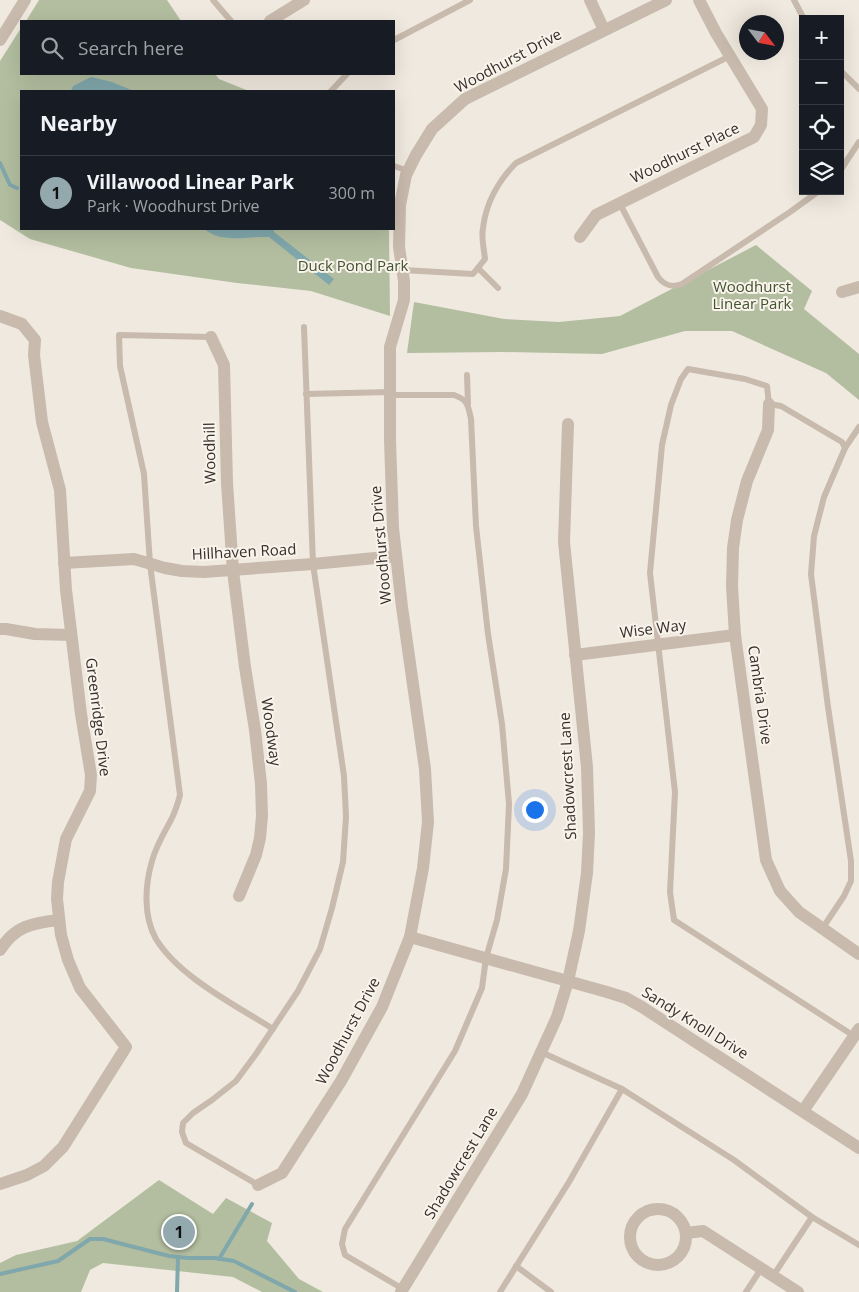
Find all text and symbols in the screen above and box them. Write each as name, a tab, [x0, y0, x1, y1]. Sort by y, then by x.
north arrow	[739, 15, 784, 60]
map controls	[799, 15, 844, 195]
button: +	[799, 15, 844, 60]
search box	[20, 20, 395, 75]
street label: Woodhurst Drive	[450, 23, 565, 97]
icon: search	[38, 34, 66, 62]
text: Search here	[78, 35, 184, 61]
button: −	[799, 60, 844, 105]
button: locate	[799, 105, 844, 150]
text: Nearby	[40, 109, 117, 137]
street label: Woodhurst Place	[627, 117, 742, 187]
button: layers	[799, 150, 844, 195]
text: Villawood Linear Park	[87, 169, 294, 195]
text: 1	[51, 182, 61, 204]
text: 300 m	[329, 182, 375, 204]
text: Park · Woodhurst Drive	[87, 195, 260, 217]
park label: Duck Pond Park	[298, 255, 408, 275]
park label: Woodhurst Linear Park	[713, 276, 792, 313]
street label: Woodhill	[198, 422, 220, 484]
street label: Woodhurst Drive	[365, 485, 395, 605]
street label: Hillhaven Road	[191, 538, 297, 564]
street label: Wise Way	[619, 614, 688, 642]
street label: Cambria Drive	[744, 644, 778, 746]
street label: Greenridge Drive	[82, 656, 116, 777]
street label: Woodway	[257, 697, 287, 768]
street label: Shadowcrest Lane	[554, 712, 580, 840]
your location	[522, 797, 548, 823]
street label: Woodhurst Drive	[310, 973, 384, 1088]
street label: Sandy Knoll Drive	[639, 981, 753, 1063]
street label: Shadowcrest Lane	[419, 1103, 502, 1222]
pin: 1	[163, 1213, 195, 1251]

